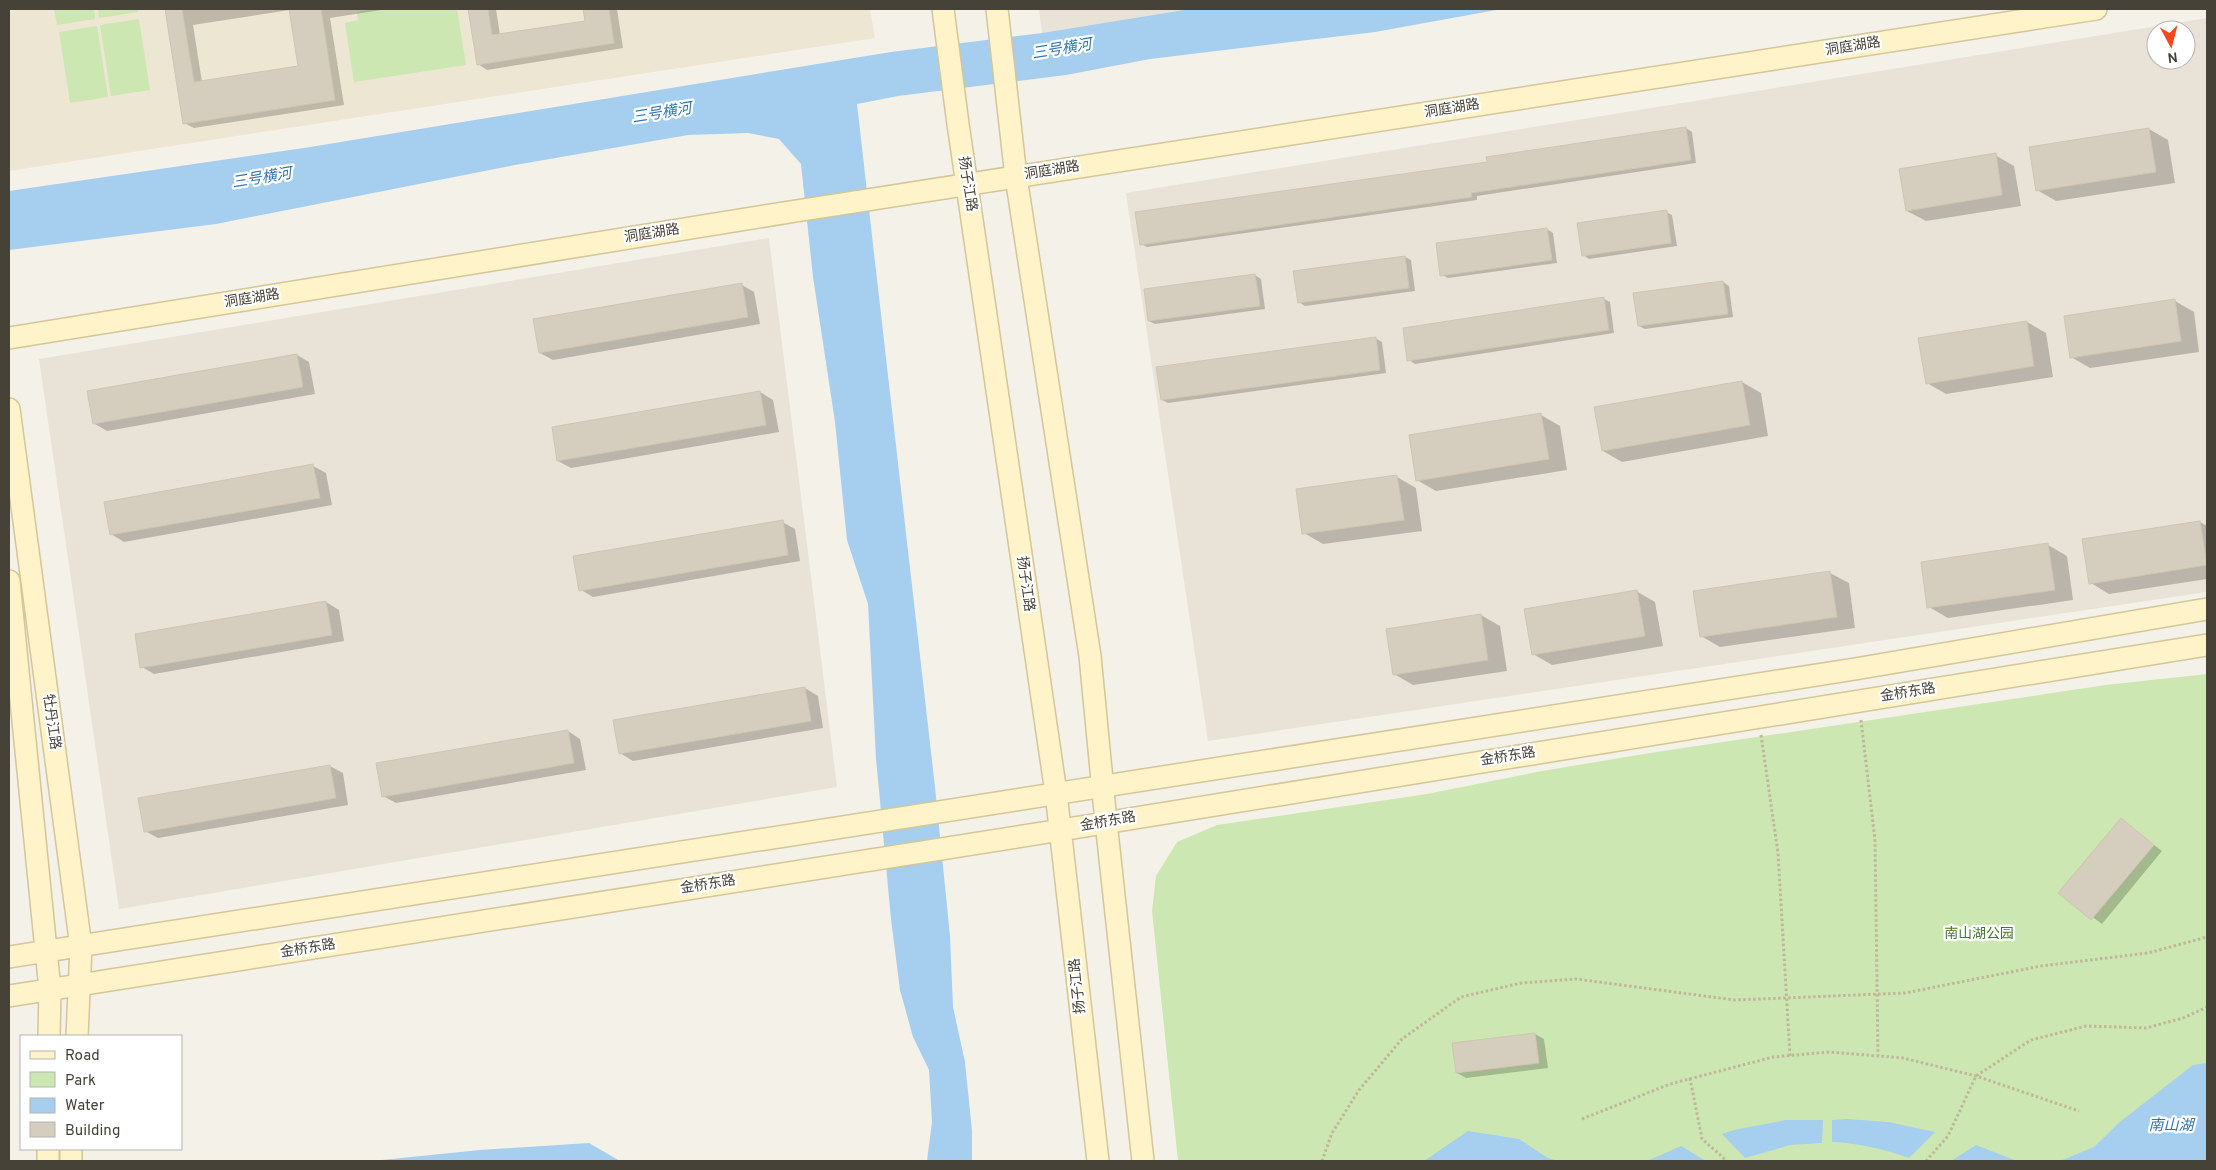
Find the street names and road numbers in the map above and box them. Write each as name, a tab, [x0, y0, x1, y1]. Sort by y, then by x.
street label: 洞庭湖路	[1824, 33, 1882, 60]
street label: 洞庭湖路	[1423, 95, 1481, 122]
street label: 扬子江路	[954, 155, 980, 213]
street label: 洞庭湖路	[1023, 157, 1081, 184]
street label: 洞庭湖路	[623, 220, 681, 247]
street label: 洞庭湖路	[223, 285, 281, 312]
street label: 扬子江路	[1013, 555, 1037, 613]
street label: 金桥东路	[1879, 680, 1937, 706]
street label: 牡丹江路	[39, 693, 63, 751]
street label: 金桥东路	[1479, 744, 1537, 770]
street label: 金桥东路	[1079, 809, 1137, 835]
street label: 金桥东路	[679, 872, 737, 898]
street label: 金桥东路	[279, 936, 337, 962]
street label: 扬子江路	[1067, 957, 1089, 1015]

